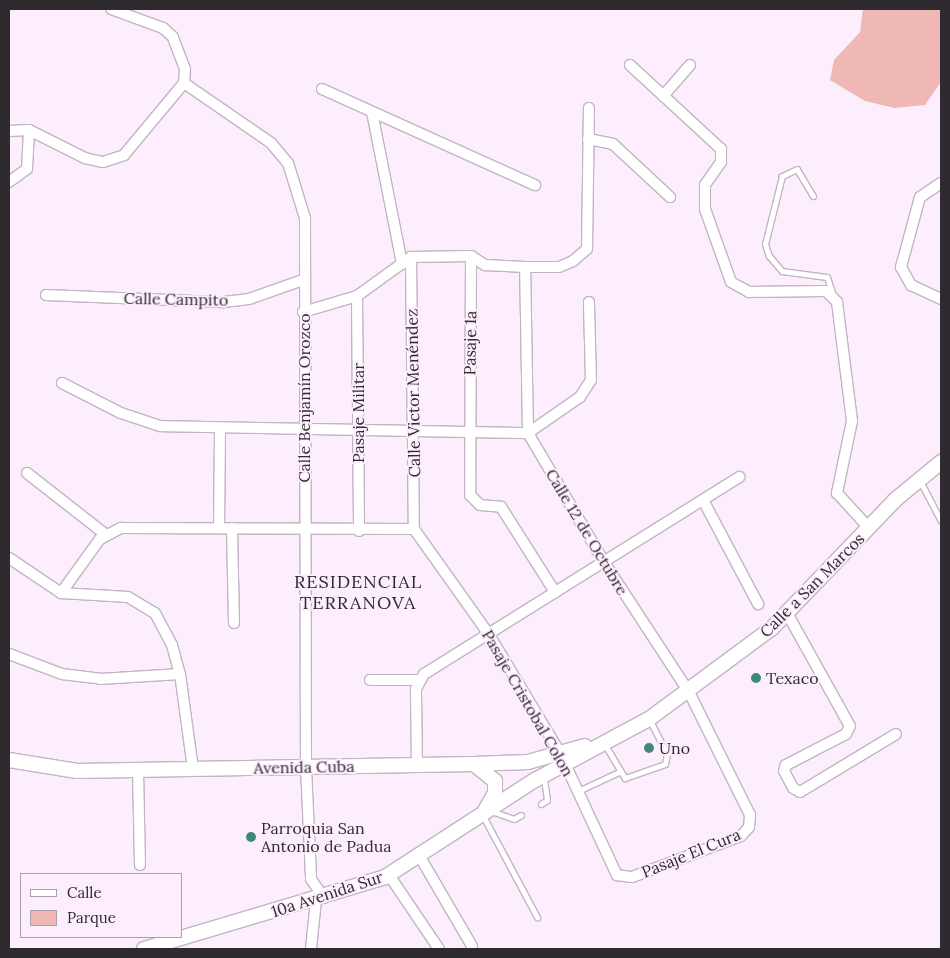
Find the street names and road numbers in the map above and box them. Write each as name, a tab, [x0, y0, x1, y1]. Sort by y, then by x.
street label: Calle Campito	[124, 288, 228, 310]
street label: Calle Victor Menéndez	[402, 309, 424, 477]
street label: Pasaje 1a	[460, 311, 480, 375]
street label: Calle Benjamín Orozco	[294, 313, 314, 483]
street label: Pasaje Militar	[348, 363, 368, 463]
street label: Calle 12 de Octubre	[542, 465, 632, 599]
street label: Calle a San Marcos	[756, 529, 868, 641]
street label: Pasaje Cristobal Colon	[478, 626, 578, 780]
street label: Avenida Cuba	[253, 757, 355, 777]
street label: Pasaje El Cura	[639, 824, 743, 882]
street label: 10a Avenida Sur	[269, 867, 385, 921]

